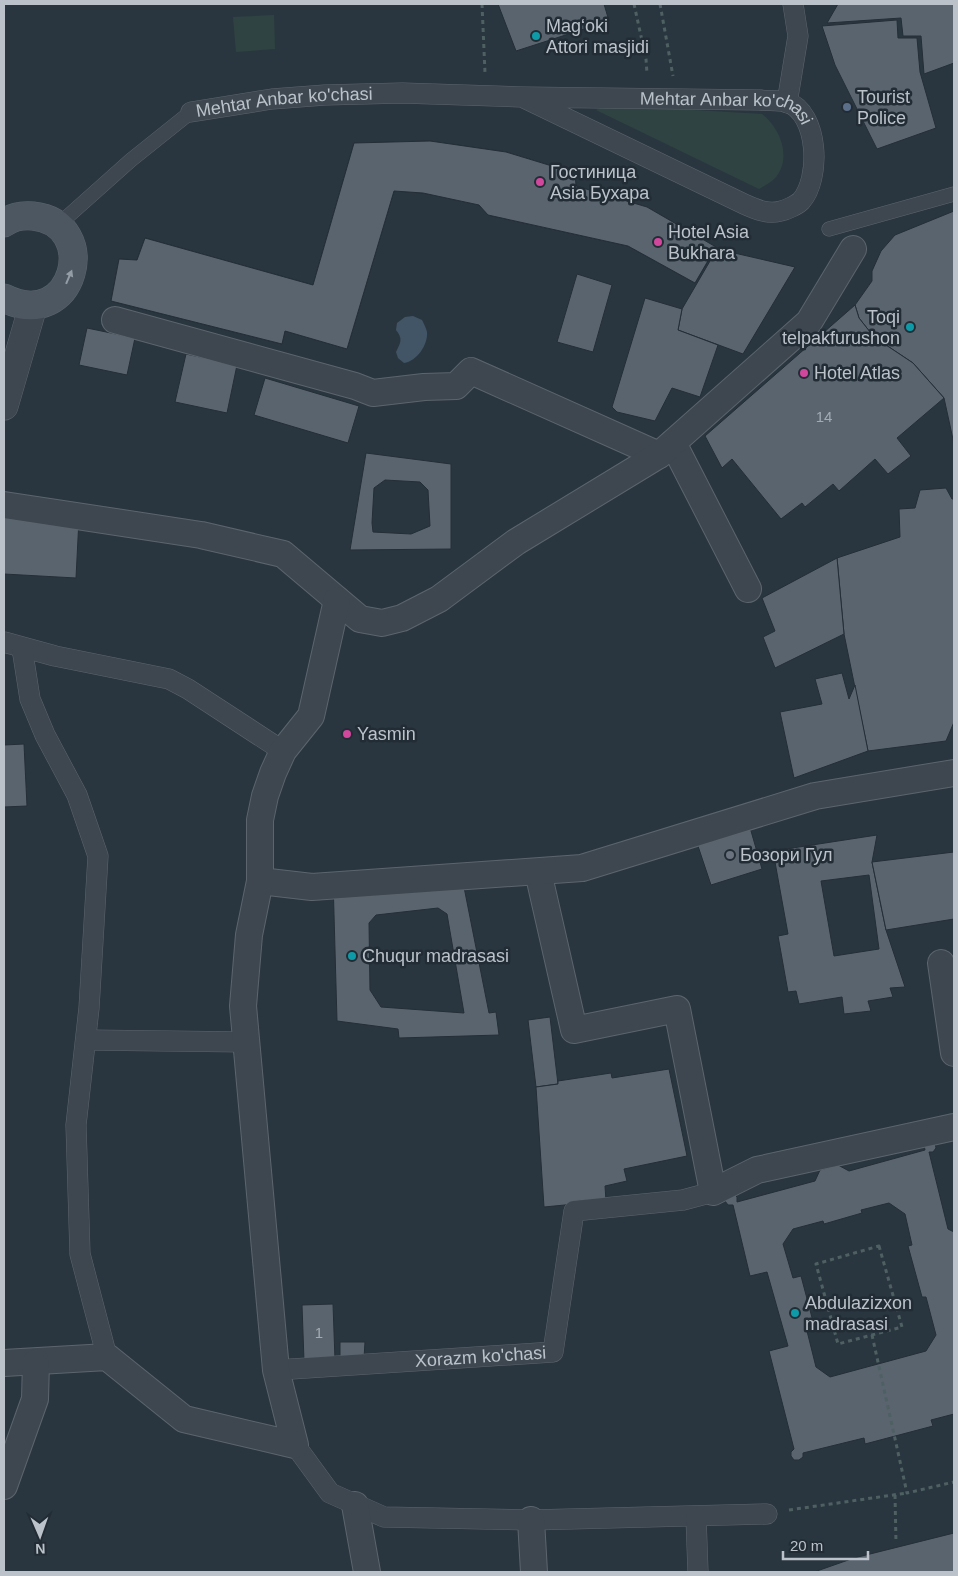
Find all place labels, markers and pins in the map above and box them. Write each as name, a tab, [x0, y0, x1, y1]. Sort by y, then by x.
place label: Magʻoki Attori masjidi	[546, 16, 649, 57]
marker: Magʻoki Attori masjidi	[530, 30, 542, 42]
place label: Tourist Police	[857, 87, 910, 128]
marker: Tourist Police	[841, 101, 853, 113]
place label: Гостиница Asia Бухара	[550, 162, 650, 203]
marker: Гостиница Asia Бухара	[534, 176, 546, 188]
place label: Hotel Asia Bukhara	[668, 222, 750, 263]
marker: Hotel Asia Bukhara	[652, 236, 664, 248]
place label: Toqi telpakfurushon	[782, 307, 900, 348]
marker: Toqi telpakfurushon	[904, 321, 916, 333]
place label: Hotel Atlas	[814, 363, 900, 383]
marker: Hotel Atlas	[798, 367, 810, 379]
place label: Yasmin	[357, 724, 416, 744]
marker: Yasmin	[341, 728, 353, 740]
place label: Бозори Гул	[740, 845, 832, 865]
marker: Бозори Гул	[724, 849, 736, 861]
place label: Chuqur madrasasi	[362, 946, 509, 966]
marker: Chuqur madrasasi	[346, 950, 358, 962]
place label: Abdulazizxon madrasasi	[805, 1293, 912, 1334]
marker: Abdulazizxon madrasasi	[789, 1307, 801, 1319]

